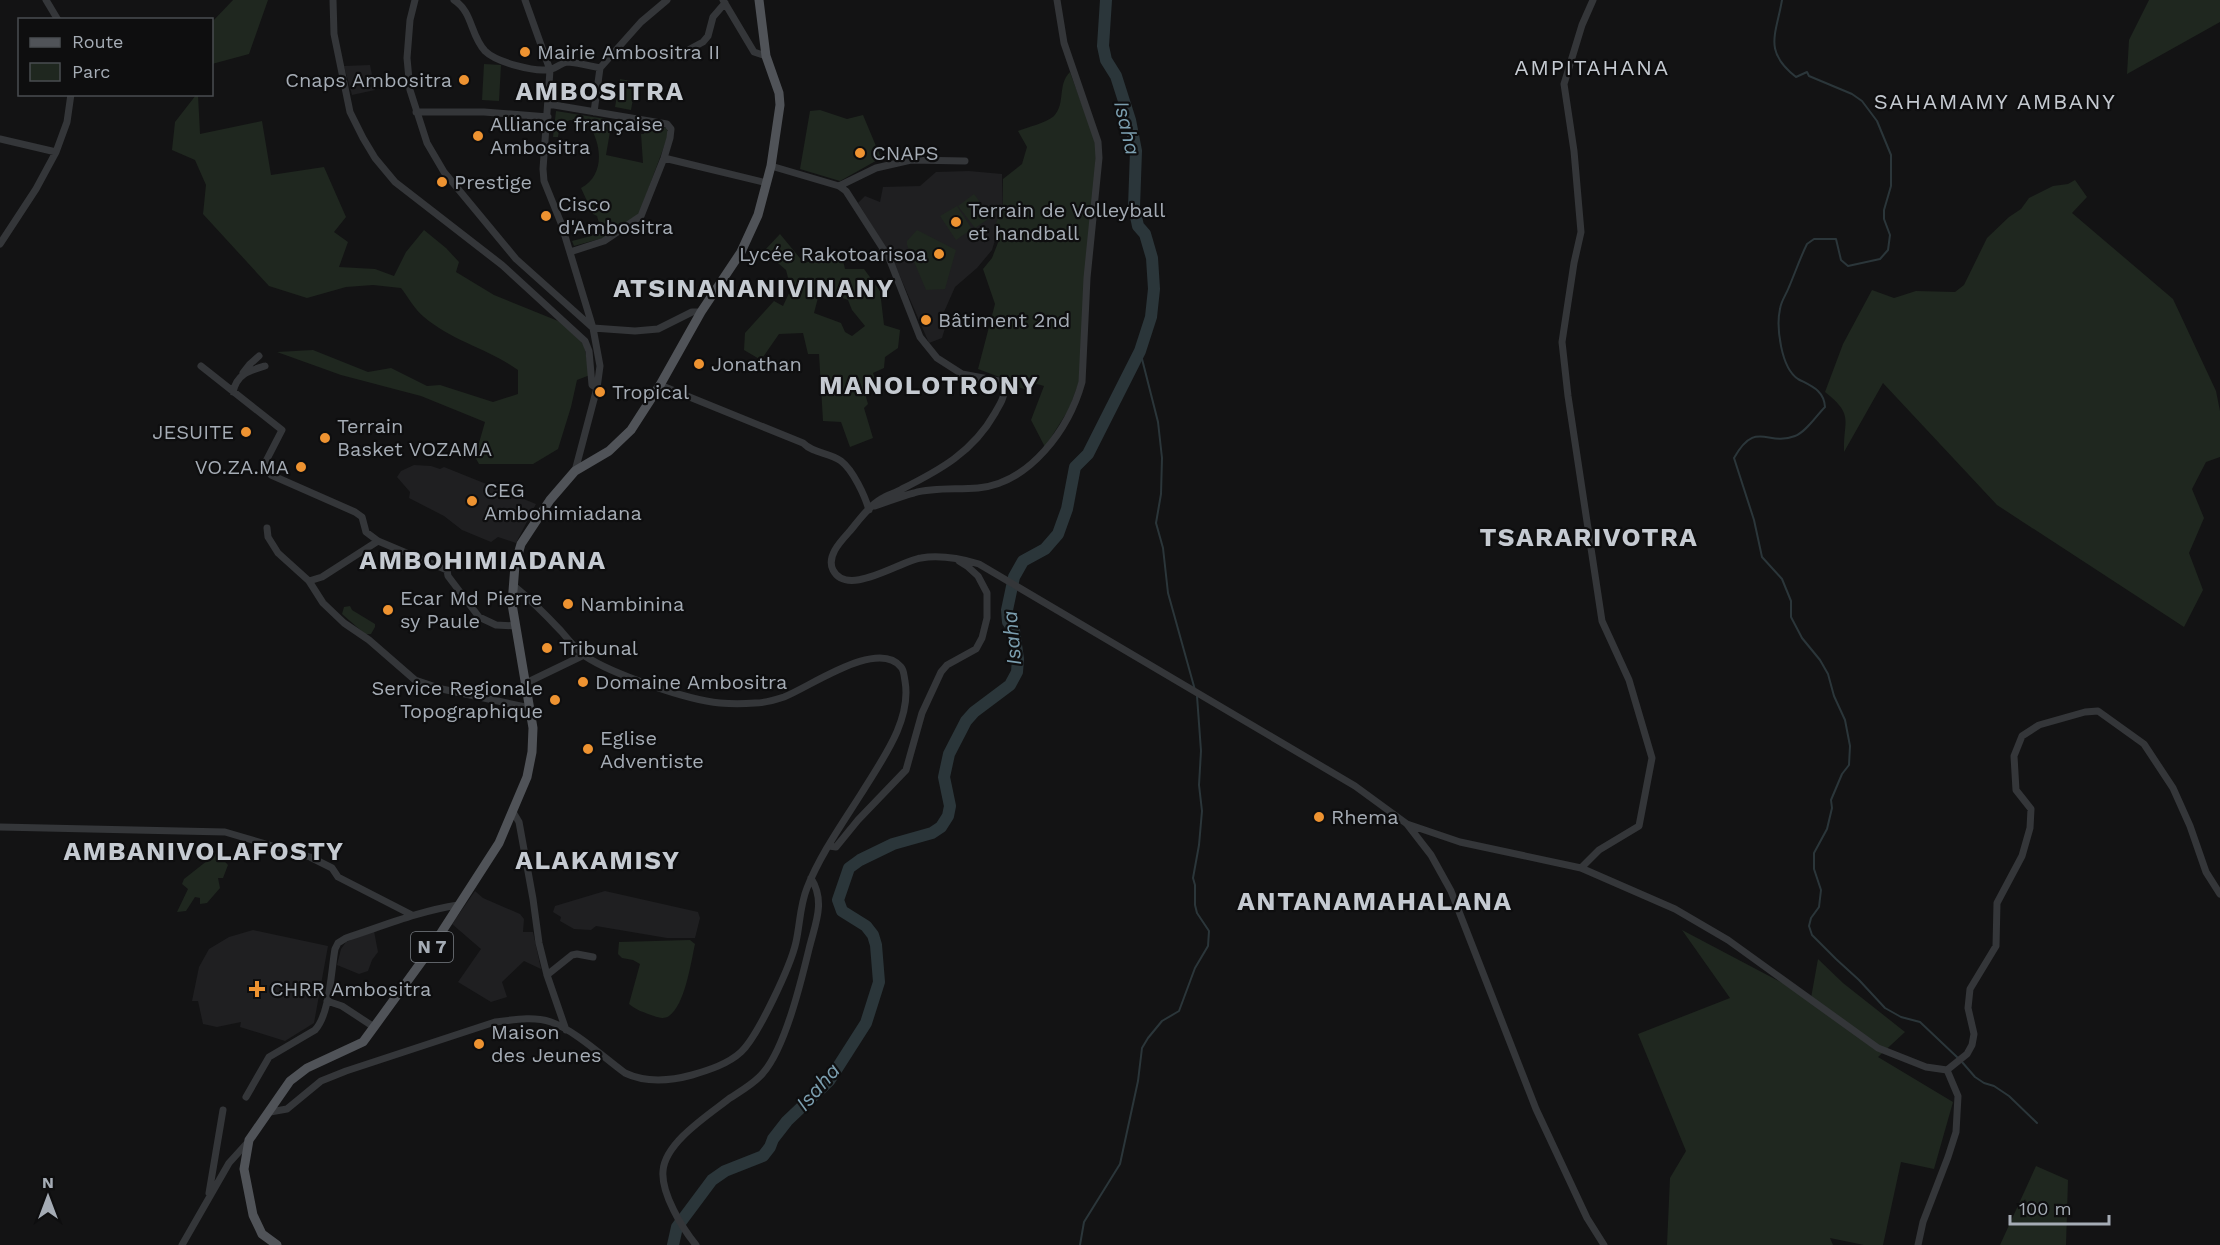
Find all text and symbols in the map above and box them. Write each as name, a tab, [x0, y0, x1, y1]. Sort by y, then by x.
legend	[18, 18, 213, 96]
text: Route	[72, 31, 124, 52]
place label: Mairie Ambositra II	[537, 40, 720, 64]
marker: Mairie Ambositra II	[518, 45, 532, 59]
district label: AMPITAHANA	[1514, 55, 1670, 80]
text: Parc	[72, 61, 110, 82]
place label: Cnaps Ambositra	[285, 68, 452, 92]
marker: Cnaps Ambositra	[457, 73, 471, 87]
district label: AMBOSITRA	[515, 76, 685, 106]
district label: SAHAMAMY AMBANY	[1874, 89, 2116, 114]
water label: Isaha	[1109, 98, 1146, 157]
place label: Alliance française Ambositra	[490, 112, 663, 159]
marker: Alliance française Ambositra	[471, 129, 485, 143]
place label: CNAPS	[872, 141, 939, 165]
marker: CNAPS	[853, 146, 867, 160]
place label: Prestige	[454, 170, 532, 194]
marker: Prestige	[435, 175, 449, 189]
place label: Cisco d'Ambositra	[558, 192, 673, 239]
place label: Terrain de Volleyball et handball	[968, 198, 1165, 245]
marker: Cisco d'Ambositra	[539, 209, 553, 223]
marker: Terrain de Volleyball et handball	[949, 215, 963, 229]
place label: Lycée Rakotoarisoa	[739, 242, 927, 266]
marker: Lycée Rakotoarisoa	[932, 247, 946, 261]
district label: ATSINANANIVINANY	[613, 273, 895, 303]
place label: Bâtiment 2nd	[938, 308, 1070, 332]
marker: Bâtiment 2nd	[919, 313, 933, 327]
place label: Jonathan	[711, 352, 802, 376]
marker: Jonathan	[692, 357, 706, 371]
district label: MANOLOTRONY	[819, 370, 1039, 400]
place label: Tropical	[612, 380, 689, 404]
marker: Tropical	[593, 385, 607, 399]
place label: Terrain Basket VOZAMA	[337, 414, 492, 461]
place label: JESUITE	[152, 420, 234, 444]
marker: JESUITE	[239, 425, 253, 439]
marker: Terrain Basket VOZAMA	[318, 431, 332, 445]
place label: VO.ZA.MA	[195, 455, 289, 479]
marker: VO.ZA.MA	[294, 460, 308, 474]
place label: CEG Ambohimiadana	[484, 478, 642, 525]
marker: CEG Ambohimiadana	[465, 494, 479, 508]
district label: TSARARIVOTRA	[1480, 522, 1698, 552]
district label: AMBOHIMIADANA	[359, 545, 607, 575]
place label: Ecar Md Pierre sy Paule	[400, 586, 542, 633]
place label: Nambinina	[580, 592, 684, 616]
marker: Nambinina	[561, 597, 575, 611]
marker: Ecar Md Pierre sy Paule	[381, 603, 395, 617]
water label: Isaha	[997, 610, 1026, 666]
place label: Tribunal	[559, 636, 638, 660]
marker: Tribunal	[540, 641, 554, 655]
place label: Domaine Ambositra	[595, 670, 787, 694]
marker: Domaine Ambositra	[576, 675, 590, 689]
place label: Service Regionale Topographique	[371, 676, 543, 723]
marker: Service Regionale Topographique	[548, 693, 562, 707]
place label: Eglise Adventiste	[600, 726, 704, 773]
marker: Eglise Adventiste	[581, 742, 595, 756]
place label: Rhema	[1331, 805, 1399, 829]
marker: Rhema	[1312, 810, 1326, 824]
district label: AMBANIVOLAFOSTY	[63, 836, 345, 866]
district label: ALAKAMISY	[515, 845, 681, 875]
district label: ANTANAMAHALANA	[1237, 886, 1513, 916]
road number: N 7	[411, 932, 453, 962]
place label: CHRR Ambositra	[270, 977, 431, 1001]
marker: CHRR Ambositra	[248, 980, 266, 998]
place label: Maison des Jeunes	[491, 1020, 601, 1067]
marker: Maison des Jeunes	[472, 1037, 486, 1051]
water label: Isaha	[790, 1058, 845, 1116]
north arrow	[18, 1167, 78, 1227]
text: N	[42, 1173, 54, 1192]
scale bar	[2010, 1188, 2109, 1226]
text: 100 m	[2019, 1198, 2072, 1219]

